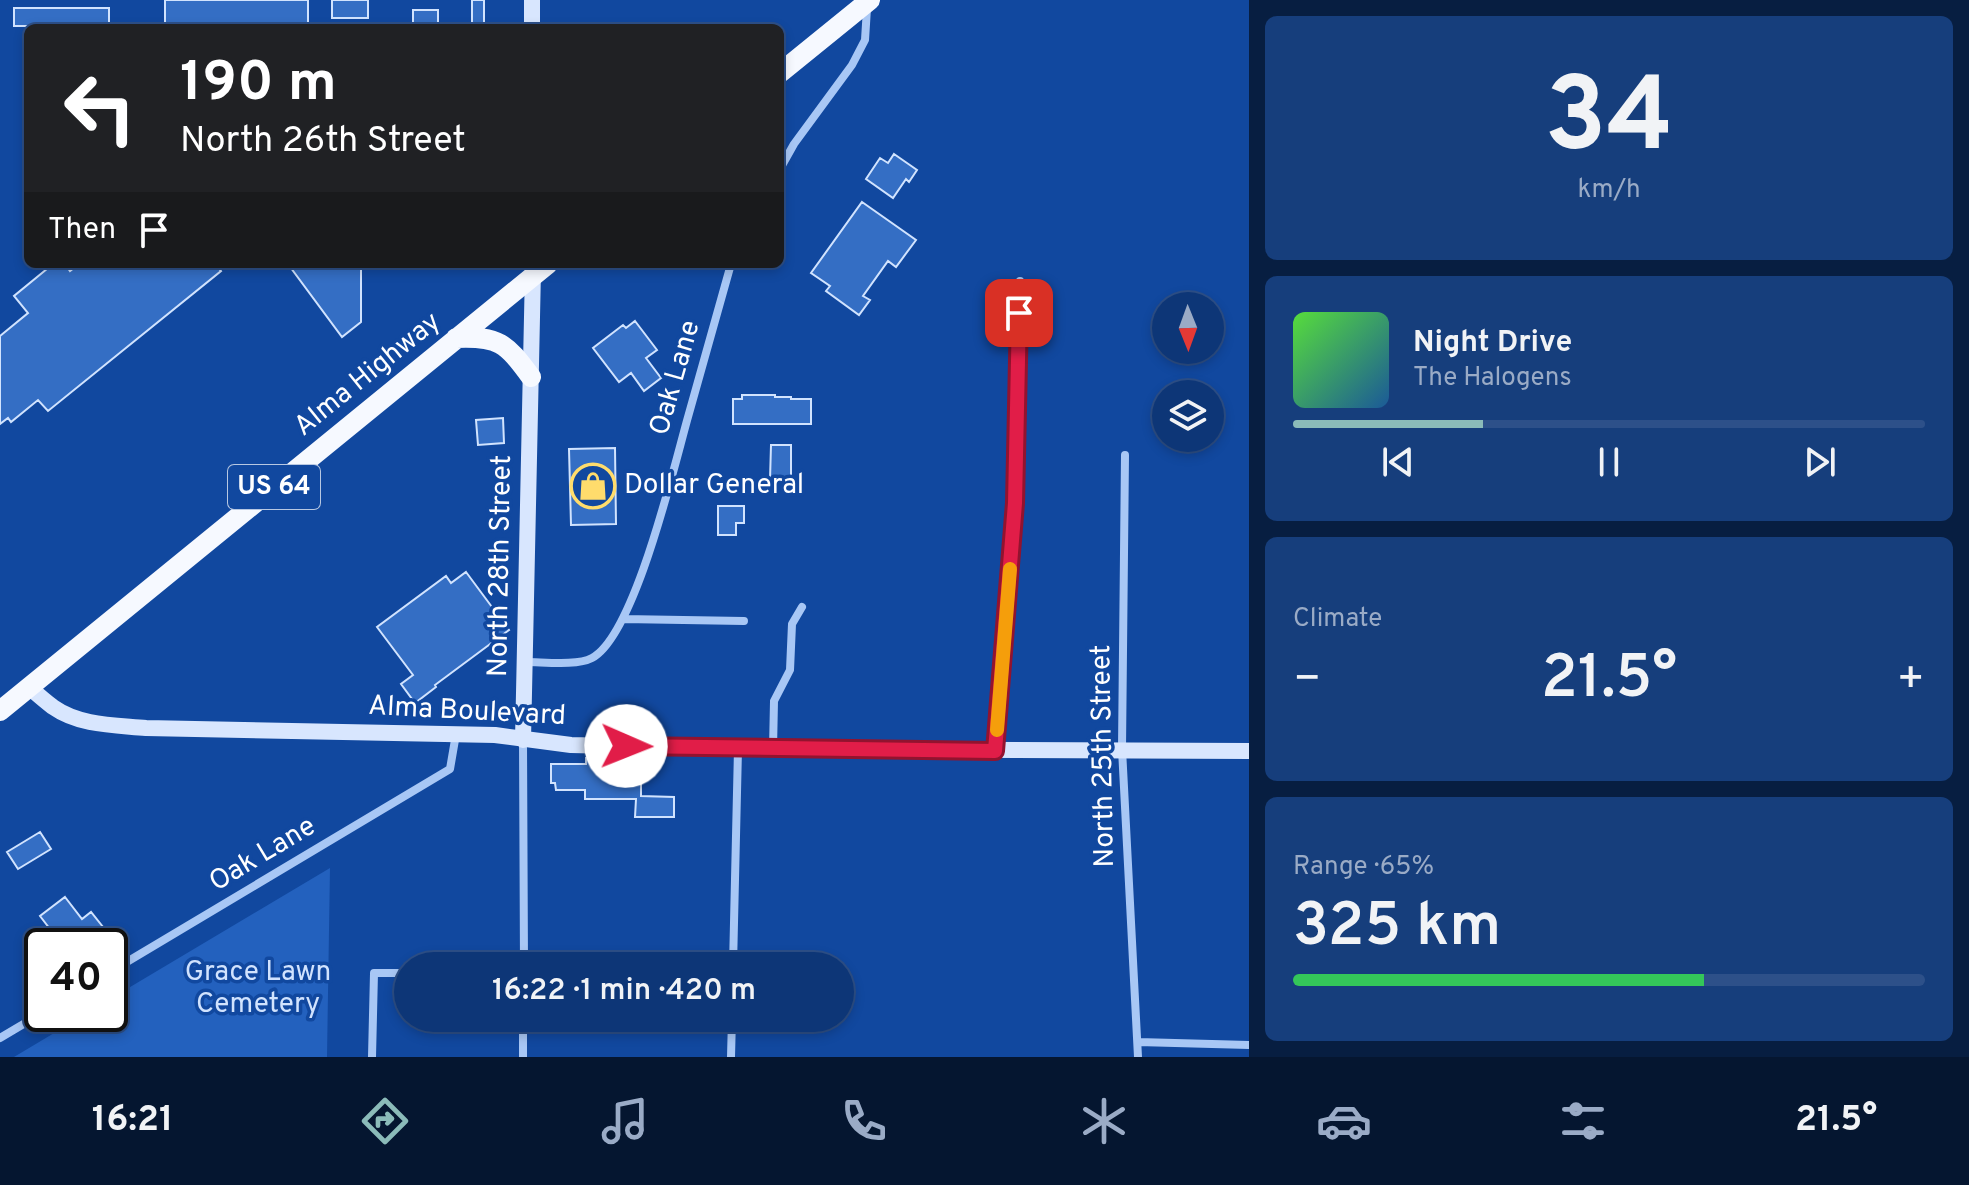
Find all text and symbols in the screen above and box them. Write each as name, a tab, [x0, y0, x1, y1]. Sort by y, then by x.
text: 190 m	[180, 50, 337, 120]
icon: left	[48, 56, 152, 160]
text: 34	[1544, 56, 1674, 188]
text: North 26th Street	[180, 119, 466, 165]
text: km/h	[1577, 174, 1641, 207]
icon: arrive	[132, 208, 176, 252]
text: Then	[48, 212, 116, 249]
pin	[985, 279, 1053, 347]
icon: arrive	[997, 291, 1041, 335]
north arrow	[1152, 292, 1224, 364]
map controls	[1152, 292, 1224, 452]
street label: Alma Highway	[287, 305, 449, 445]
street label: Oak Lane	[642, 316, 710, 440]
text: Night Drive	[1413, 325, 1572, 362]
text: The Halogens	[1413, 362, 1572, 395]
button: layers	[1152, 380, 1224, 452]
icon: previous	[1376, 440, 1420, 484]
icon: pause	[1587, 440, 1631, 484]
icon: next	[1798, 440, 1842, 484]
street label: North 28th Street	[481, 455, 521, 677]
shop icon: Dollar General	[569, 462, 617, 510]
road number: US 64	[228, 465, 320, 509]
place label: Dollar General	[624, 468, 804, 504]
text: Climate	[1293, 603, 1382, 636]
text: 21.5°	[1541, 643, 1677, 719]
street label: North 25th Street	[1084, 644, 1124, 868]
text: −	[1293, 653, 1321, 709]
text: +	[1897, 653, 1925, 709]
street label: Alma Boulevard	[367, 689, 567, 735]
position arrow	[584, 704, 668, 788]
street label: Oak Lane	[203, 809, 323, 901]
text: Range · 65%	[1293, 851, 1434, 884]
text: 325 km	[1293, 891, 1501, 967]
speed limit sign: 40	[24, 928, 128, 1032]
park label: Grace Lawn Cemetery	[185, 955, 331, 1023]
text: 16:22 · 1 min · 420 m	[492, 973, 756, 1010]
icon: directions	[357, 1093, 413, 1149]
icon: music	[597, 1093, 653, 1149]
icon: phone	[836, 1093, 892, 1149]
icon: climate	[1076, 1093, 1132, 1149]
icon: car	[1316, 1093, 1372, 1149]
icon: filters	[1555, 1093, 1611, 1149]
text: 16:21	[92, 1098, 174, 1144]
text: 21.5°	[1795, 1098, 1877, 1144]

